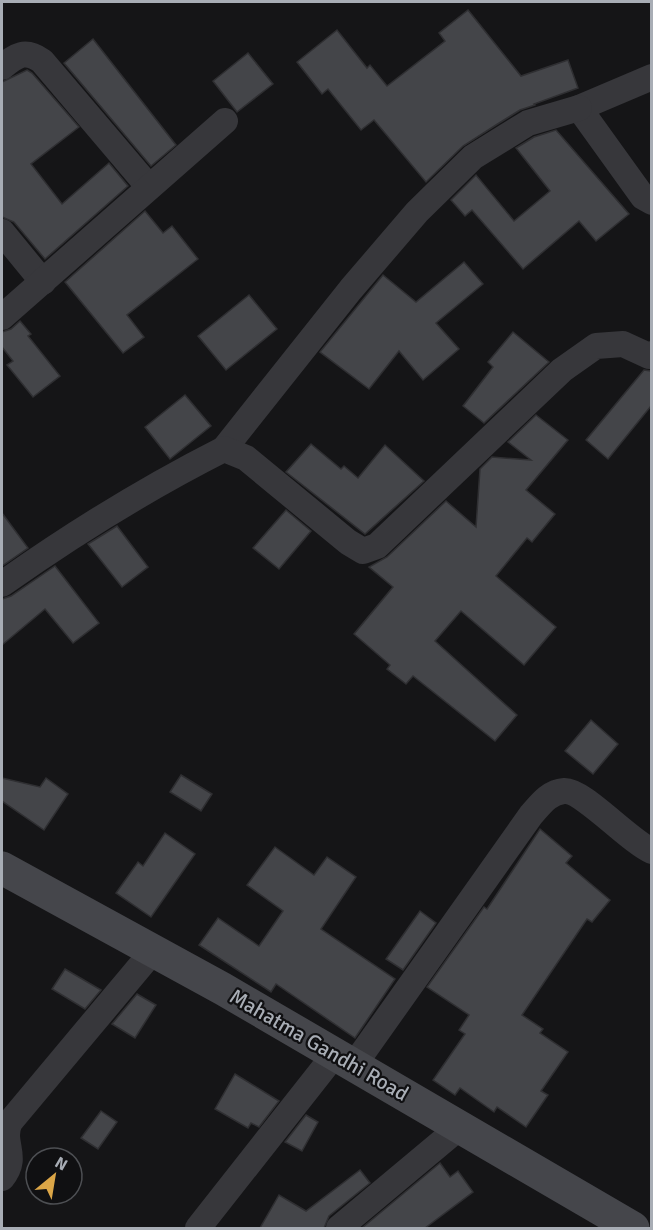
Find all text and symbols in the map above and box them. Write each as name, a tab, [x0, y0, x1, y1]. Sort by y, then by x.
street label: Mahatma Gandhi Road	[225, 983, 413, 1107]
north arrow	[24, 1146, 84, 1206]
text: N	[51, 1152, 71, 1175]

